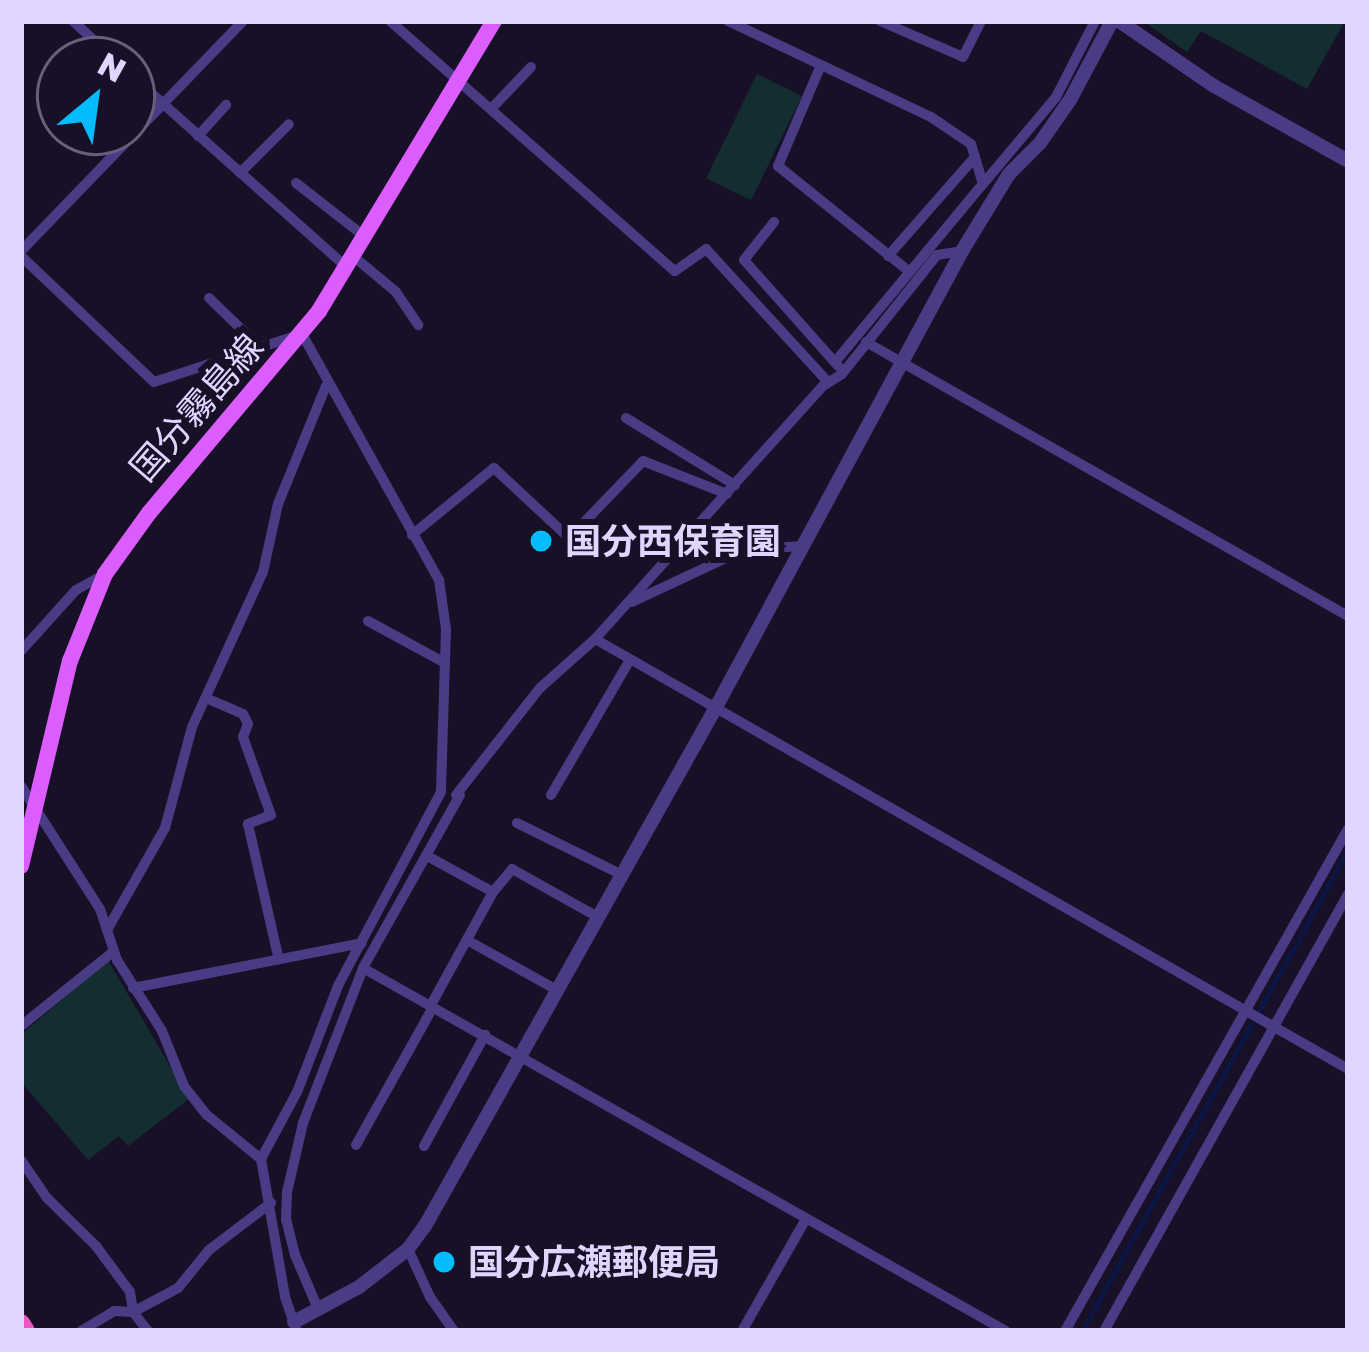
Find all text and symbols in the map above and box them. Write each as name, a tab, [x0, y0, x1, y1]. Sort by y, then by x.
north arrow	[36, 36, 156, 156]
text: N	[92, 44, 133, 90]
street label: 国分霧島線	[121, 325, 271, 489]
place label: 国分西保育園	[565, 519, 781, 563]
marker: 国分西保育園	[528, 528, 554, 554]
place label: 国分広瀬郵便局	[468, 1240, 720, 1284]
marker: 国分広瀬郵便局	[431, 1249, 457, 1275]

